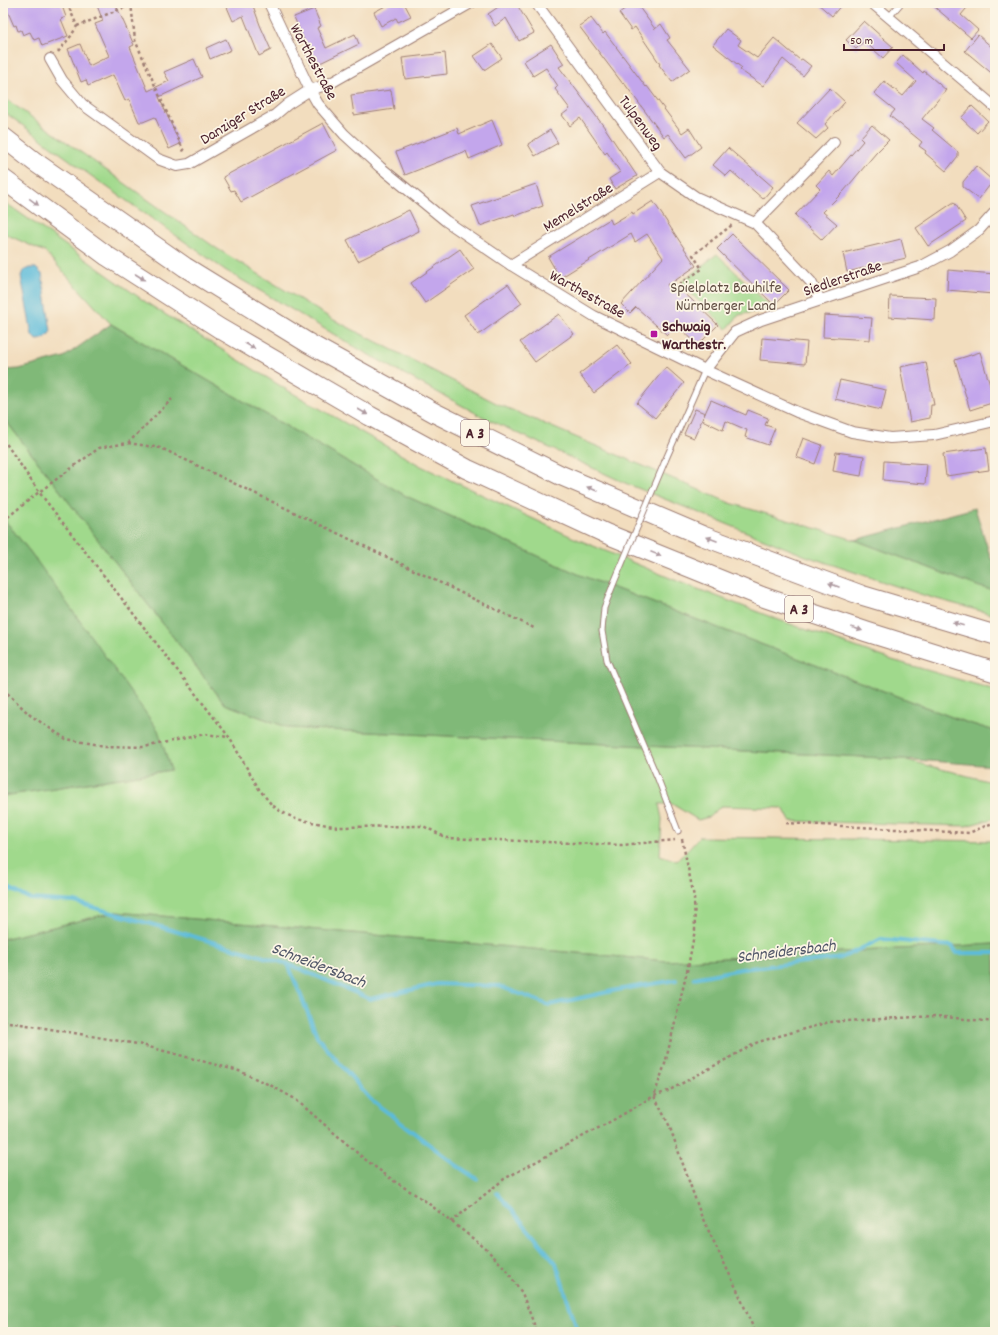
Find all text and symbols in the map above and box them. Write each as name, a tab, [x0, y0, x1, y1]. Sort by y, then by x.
street label: Warthestraße	[283, 20, 343, 104]
scale bar	[844, 26, 944, 52]
text: 50 m	[850, 33, 873, 50]
street label: Danziger Straße	[196, 81, 290, 152]
street label: Tulpenweg	[612, 91, 668, 156]
street label: Memelstraße	[539, 177, 618, 239]
one-way arrow	[29, 198, 40, 206]
street label: Siedlerstraße	[800, 255, 885, 304]
street label: Warthestraße	[545, 265, 629, 326]
one-way arrow	[135, 273, 146, 281]
park label: Spielplatz Bauhilfe Nürnberger Land	[670, 277, 782, 318]
place label: Schwaig Warthestr.	[662, 316, 726, 357]
marker: Schwaig Warthestr.	[649, 329, 659, 339]
one-way arrow	[245, 343, 256, 350]
one-way arrow	[357, 409, 369, 416]
road number: A 3	[461, 420, 489, 446]
one-way arrow	[586, 485, 598, 491]
one-way arrow	[706, 536, 718, 542]
one-way arrow	[651, 551, 663, 557]
one-way arrow	[827, 582, 839, 588]
road number: A 3	[785, 596, 813, 622]
one-way arrow	[951, 621, 963, 627]
one-way arrow	[851, 626, 863, 632]
water label: Schneidersbach	[736, 935, 838, 971]
water label: Schneidersbach	[267, 938, 370, 996]

